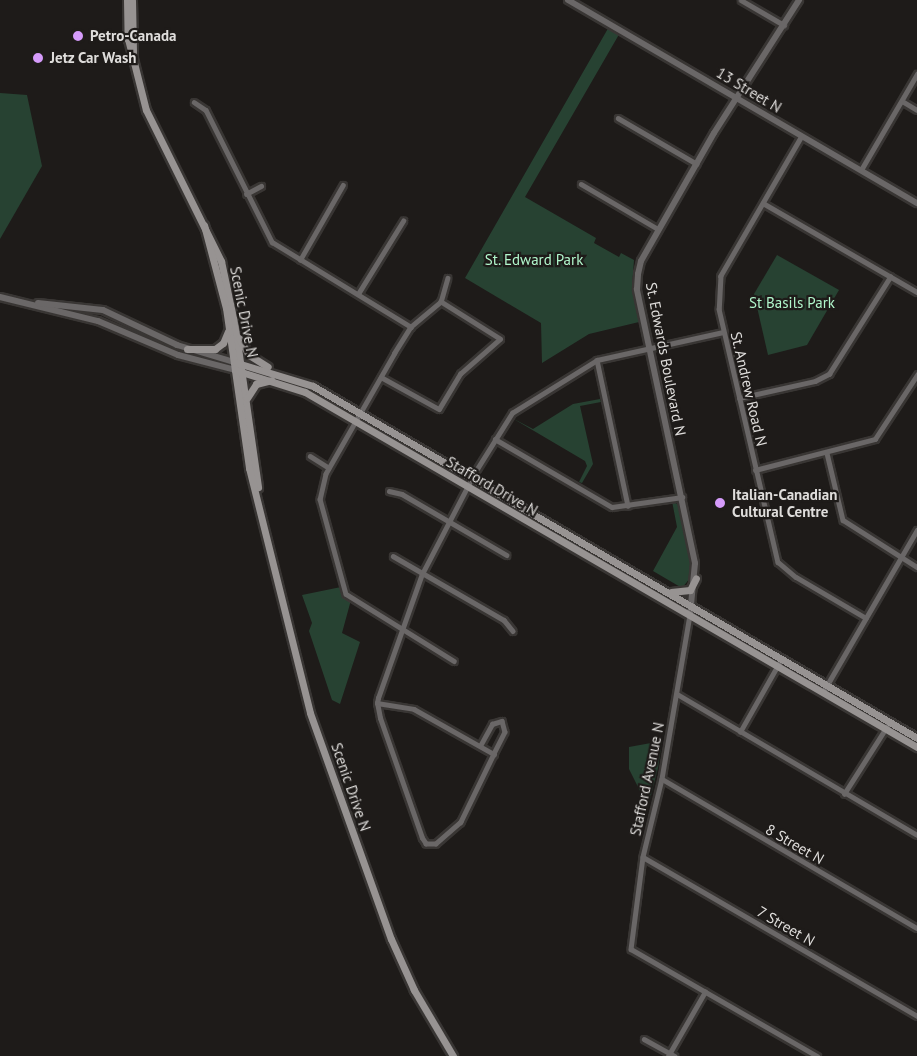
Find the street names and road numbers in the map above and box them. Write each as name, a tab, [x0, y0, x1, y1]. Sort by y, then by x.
street label: 13 Street N	[713, 64, 785, 116]
street label: Scenic Drive N	[226, 265, 262, 359]
street label: St. Edwards Boulevard N	[642, 280, 690, 438]
street label: St. Andrew Road N	[727, 329, 771, 449]
street label: Stafford Drive N	[443, 452, 541, 520]
street label: Stafford Avenue N	[626, 720, 668, 838]
street label: Scenic Drive N	[327, 740, 375, 834]
street label: 8 Street N	[763, 820, 827, 868]
street label: 7 Street N	[754, 902, 818, 950]

